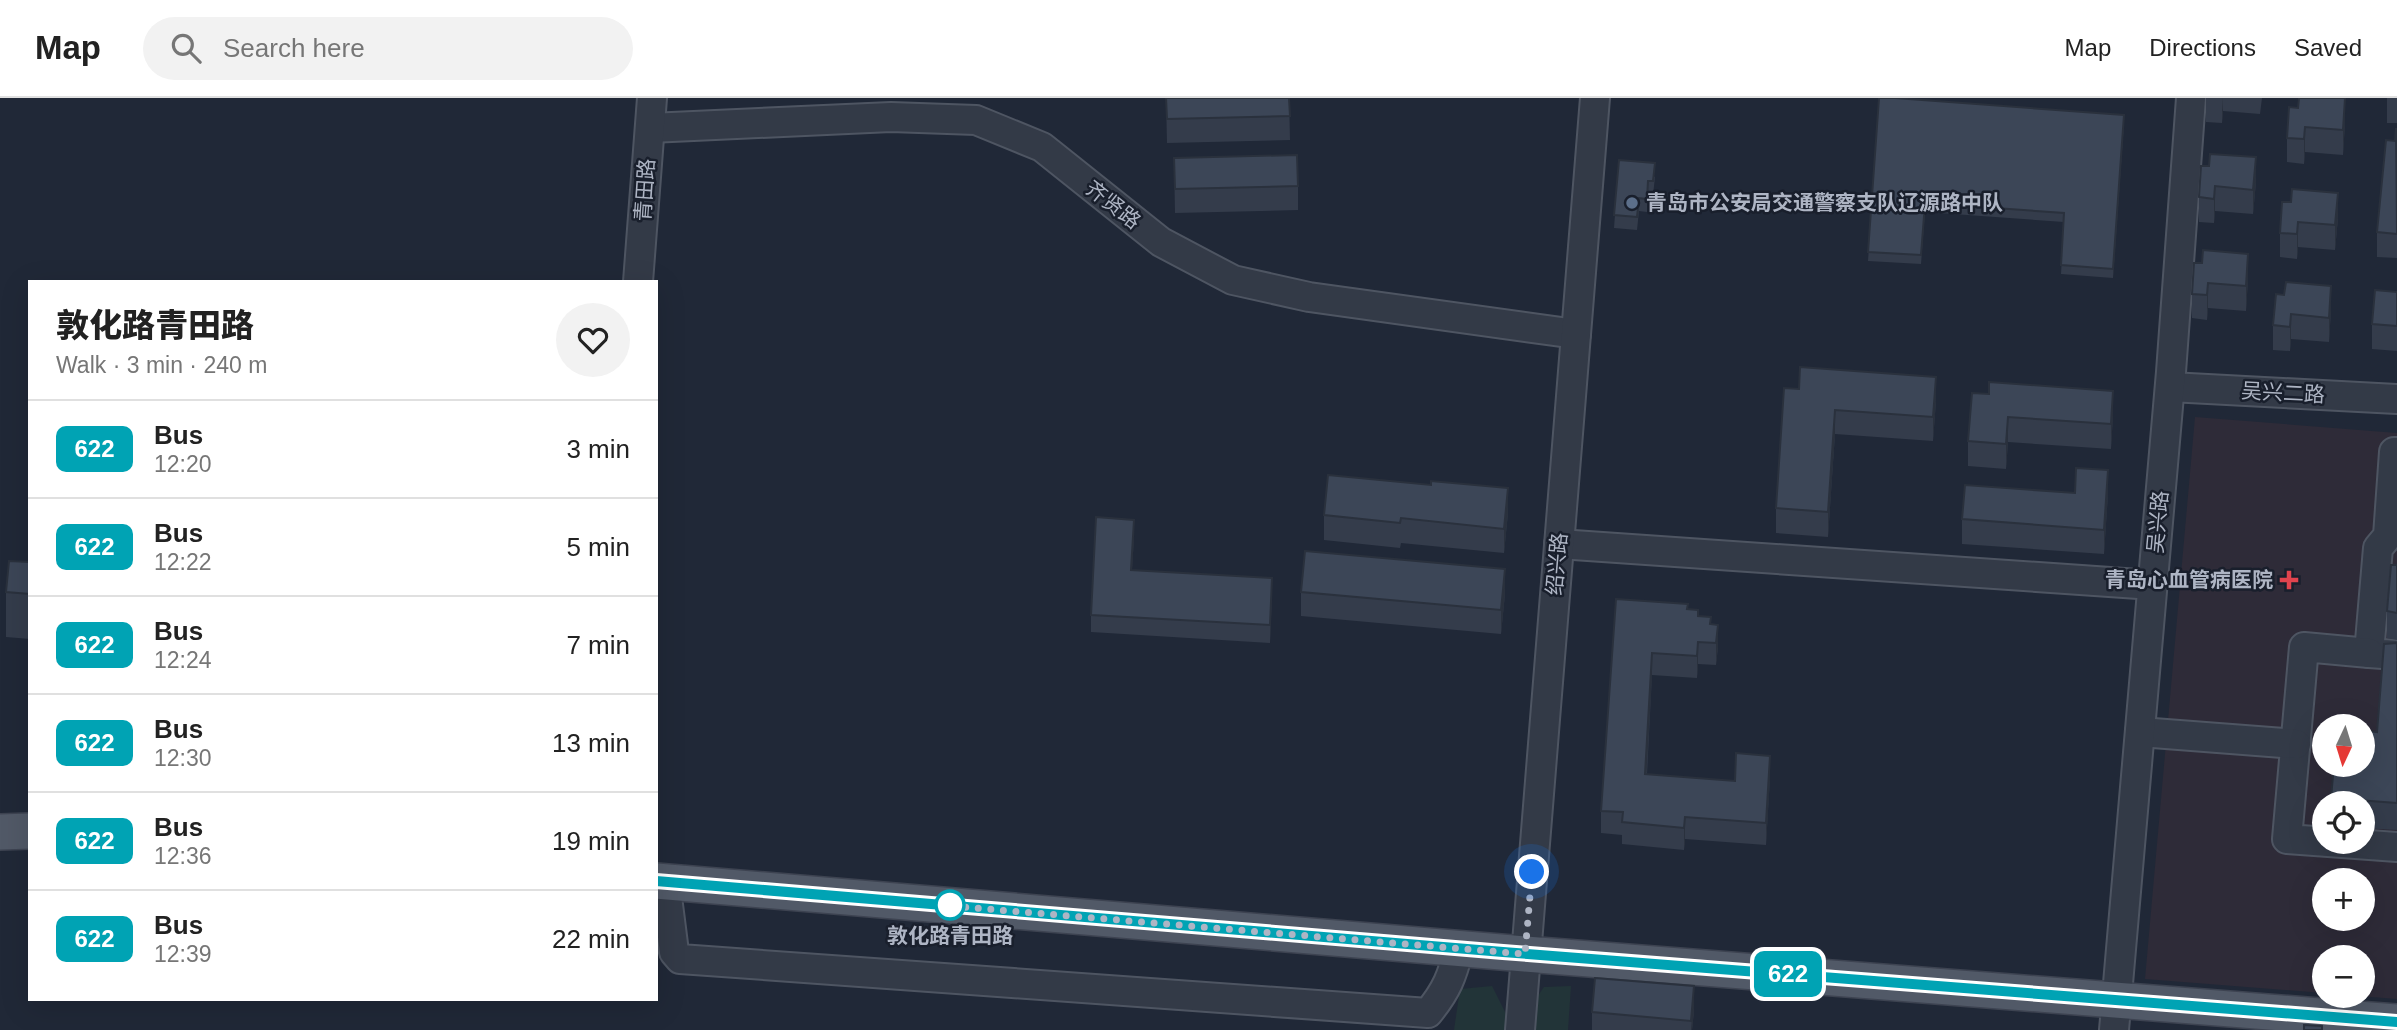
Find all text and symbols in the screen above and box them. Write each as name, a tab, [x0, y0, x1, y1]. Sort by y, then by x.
search box	[143, 17, 633, 80]
text: Map	[35, 29, 101, 66]
icon: search	[167, 29, 205, 67]
text: Search here	[223, 33, 365, 63]
text: Map	[2065, 34, 2111, 61]
text: Directions	[2149, 34, 2256, 61]
text: Saved	[2294, 34, 2362, 61]
street label: 青田路	[631, 158, 658, 222]
street label: 齐贤路	[1081, 176, 1145, 233]
place label: 青岛市公安局交通警察支队辽源路中队	[1646, 191, 2003, 214]
marker: 青岛市公安局交通警察支队辽源路中队	[1624, 195, 1640, 211]
button: heart	[556, 303, 630, 377]
text: 敦化路青田路	[56, 307, 254, 344]
text: Walk · 3 min · 240 m	[56, 352, 267, 378]
street label: 吴兴二路	[2240, 379, 2326, 406]
text: Bus	[154, 420, 203, 450]
text: 3 min	[566, 434, 630, 464]
text: 622	[74, 435, 115, 462]
text: 12:20	[154, 451, 212, 477]
street label: 吴兴路	[2143, 490, 2172, 554]
text: Bus	[154, 518, 203, 548]
text: 5 min	[566, 532, 630, 562]
street label: 绍兴路	[1542, 532, 1571, 596]
text: 622	[74, 533, 115, 560]
text: 12:22	[154, 549, 212, 575]
place label: 青岛心血管病医院	[2105, 568, 2273, 591]
marker: 青岛心血管病医院	[2279, 570, 2299, 590]
text: Bus	[154, 616, 203, 646]
text: 7 min	[566, 630, 630, 660]
text: 622	[74, 631, 115, 658]
text: 12:24	[154, 647, 212, 673]
text: Bus	[154, 714, 203, 744]
north arrow	[2312, 714, 2375, 777]
map controls	[2312, 714, 2375, 1008]
text: 13 min	[552, 728, 630, 758]
text: 622	[74, 729, 115, 756]
text: 12:30	[154, 745, 212, 771]
button: locate	[2312, 791, 2375, 854]
text: Bus	[154, 812, 203, 842]
text: 19 min	[552, 826, 630, 856]
text: 622	[74, 827, 115, 854]
text: 12:36	[154, 843, 212, 869]
your location	[1514, 854, 1549, 889]
button: +	[2312, 868, 2375, 931]
marker: 敦化路青田路	[935, 890, 965, 920]
text: Bus	[154, 910, 203, 940]
text: 22 min	[552, 924, 630, 954]
place label: 敦化路青田路	[887, 924, 1013, 947]
text: 622	[74, 925, 115, 952]
text: 12:39	[154, 941, 212, 967]
button: −	[2312, 945, 2375, 1008]
line badge: 622	[1748, 951, 1828, 997]
text: 622	[1768, 960, 1808, 987]

